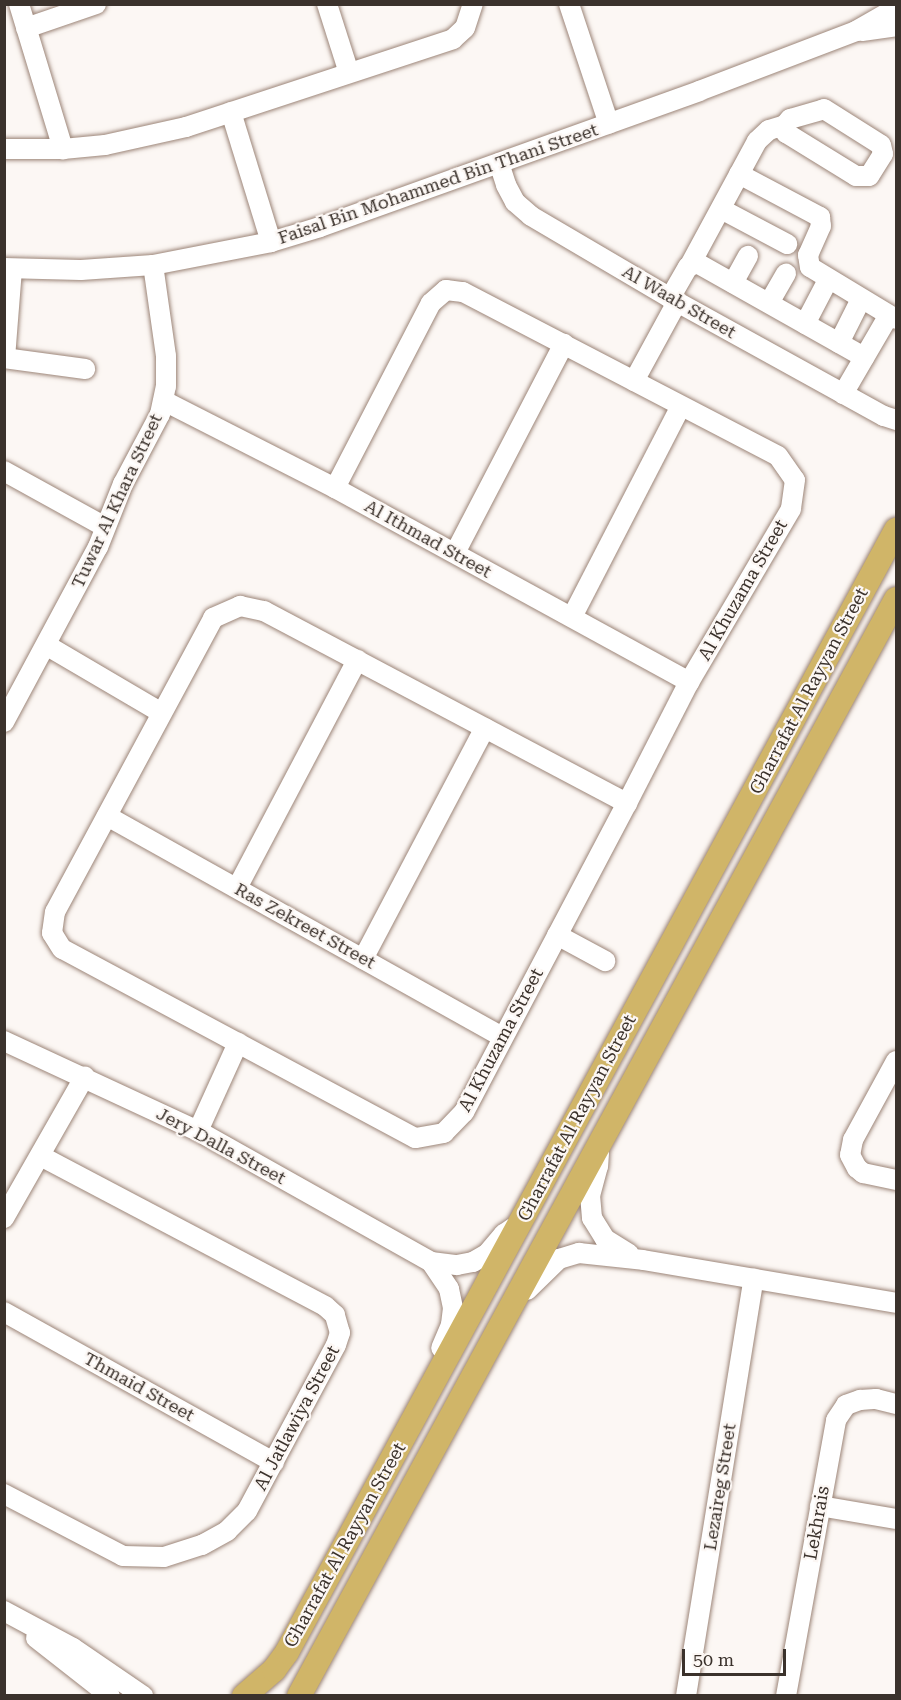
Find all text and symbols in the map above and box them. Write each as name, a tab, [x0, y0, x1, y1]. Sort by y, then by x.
street label: Faisal Bin Mohammed Bin Thani Street	[275, 119, 601, 249]
street label: Al Waab Street	[618, 261, 740, 343]
street label: Tuwar Al Khara Street	[67, 410, 167, 592]
street label: Al Ithmad Street	[361, 495, 495, 583]
street label: Al Khuzama Street	[694, 516, 792, 664]
street label: Gharrafat Al Rayyan Street	[745, 584, 873, 798]
street label: Ras Zekreet Street	[231, 878, 379, 974]
street label: Al Khuzama Street	[454, 965, 548, 1115]
street label: Gharrafat Al Rayyan Street	[513, 1011, 641, 1225]
street label: Jery Dalla Street	[153, 1103, 289, 1189]
street label: Al Jatlawiya Street	[250, 1342, 344, 1494]
street label: Thmaid Street	[80, 1348, 198, 1426]
street label: Lezaireg Street	[699, 1422, 741, 1552]
street label: Gharrafat Al Rayyan Street	[280, 1439, 410, 1651]
street label: Lekhrais	[800, 1484, 834, 1562]
scale bar	[685, 1637, 788, 1675]
text: 50 m	[693, 1649, 734, 1670]

